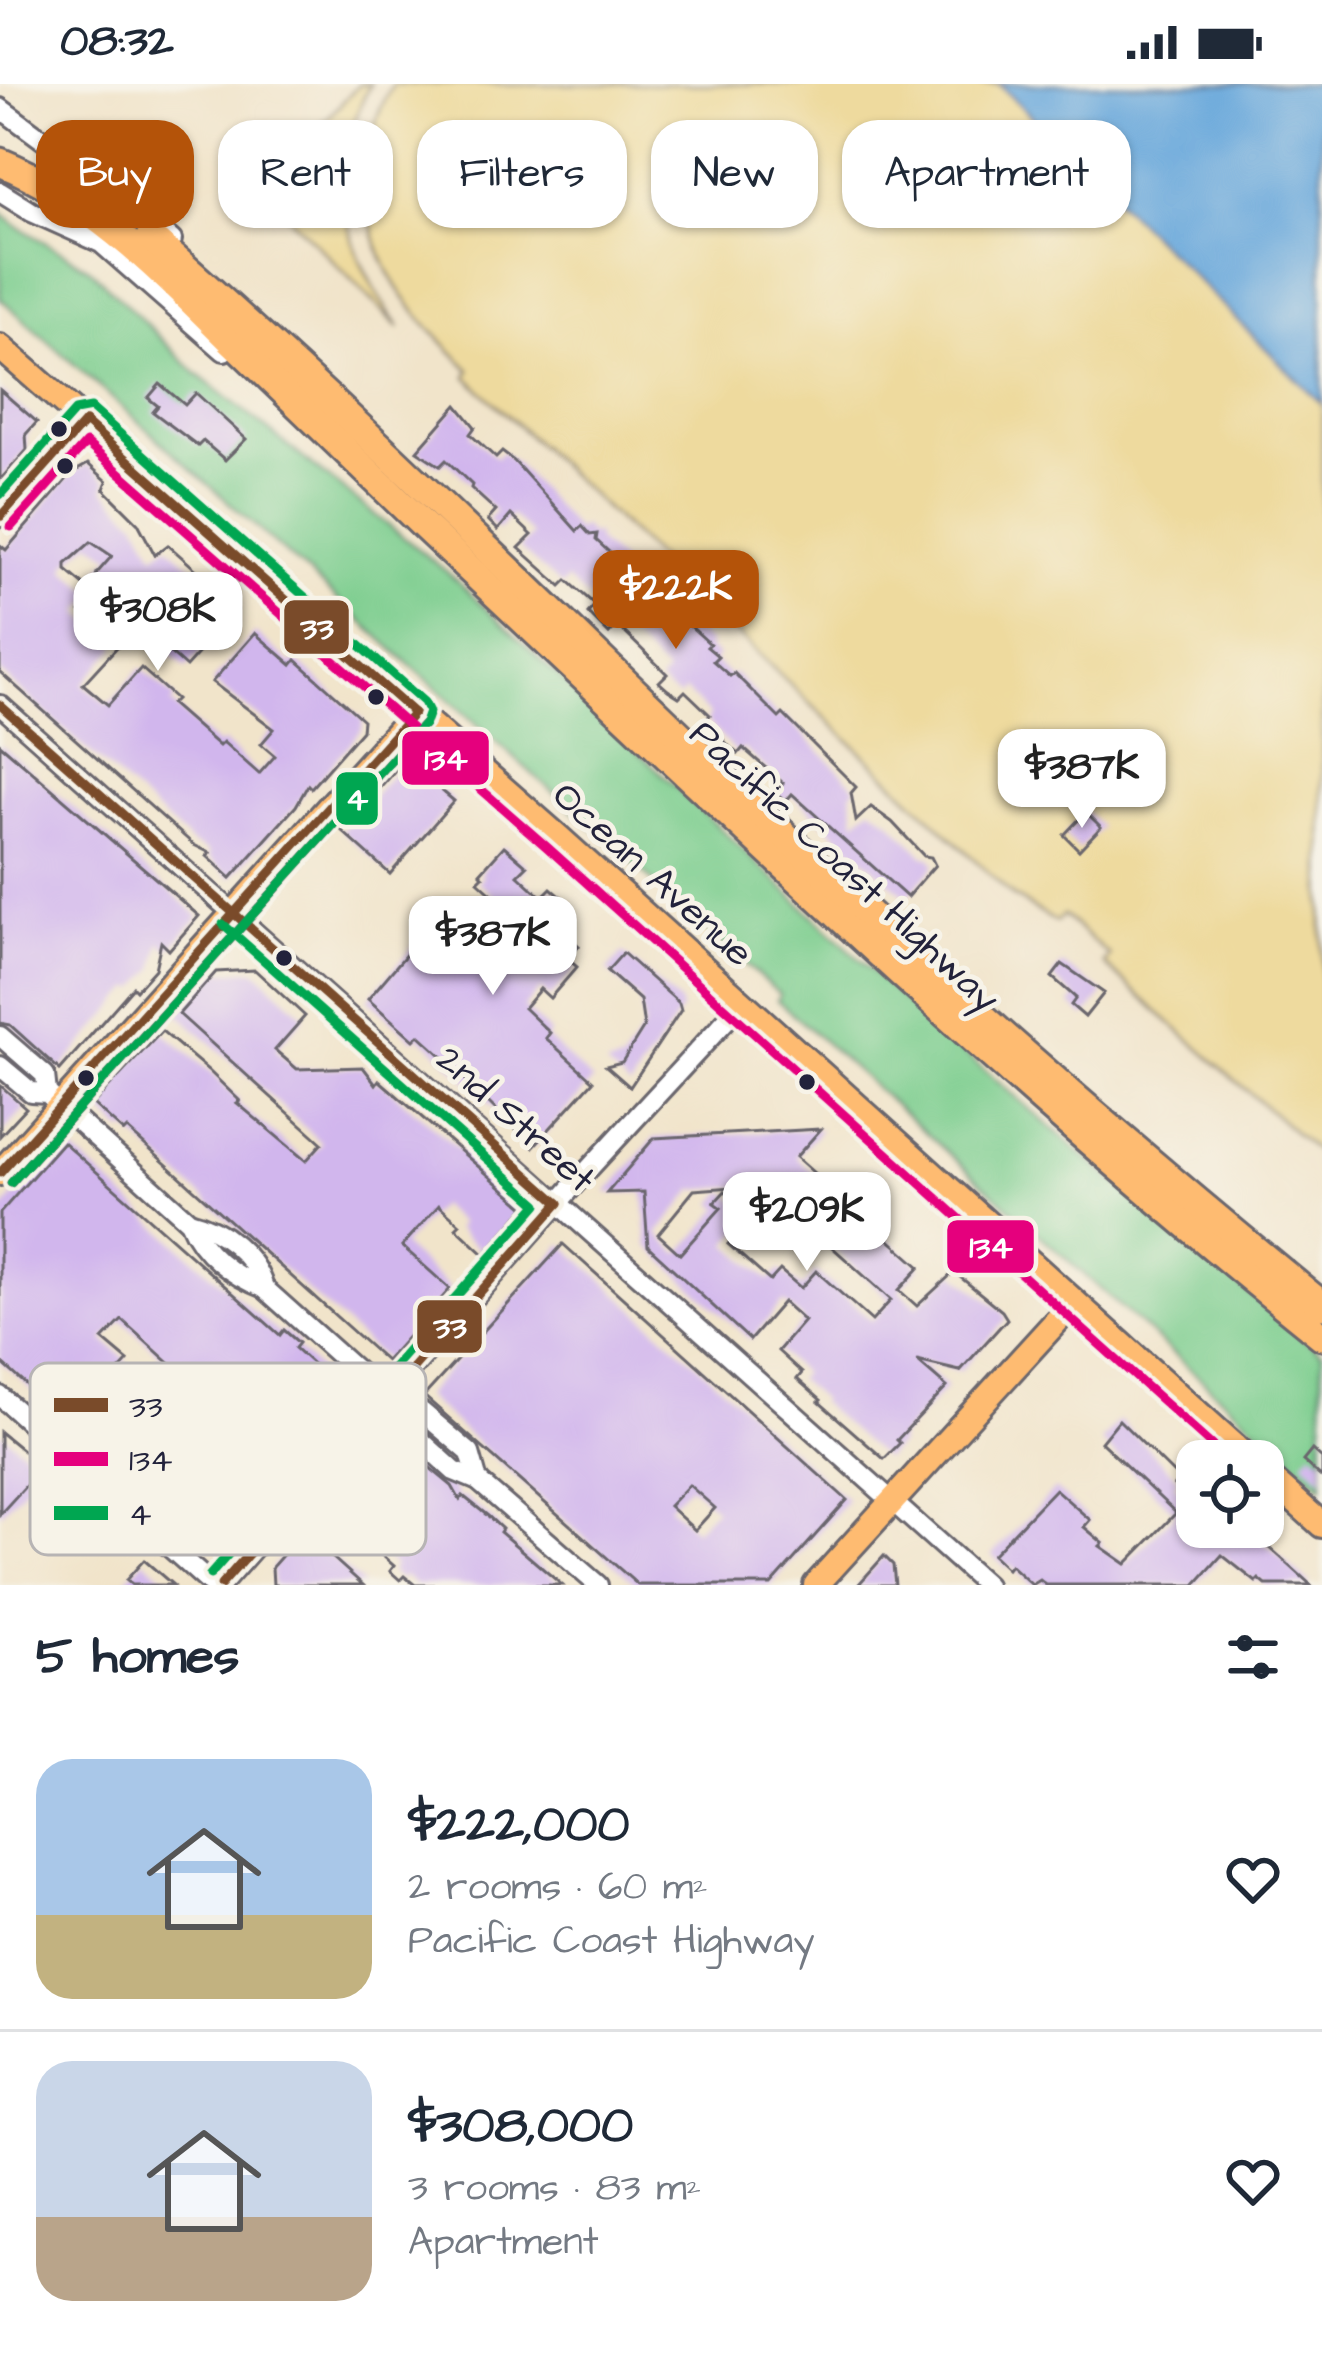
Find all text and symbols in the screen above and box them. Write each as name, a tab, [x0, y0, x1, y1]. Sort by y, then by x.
text: 08:32	[60, 11, 174, 73]
chip: Buy	[36, 120, 194, 228]
chip: Rent	[218, 120, 393, 228]
chip: Filters	[417, 120, 627, 228]
chip: New	[651, 120, 818, 228]
chip: Apartment	[842, 120, 1131, 228]
unlabelled marker	[48, 418, 70, 440]
unlabelled marker	[54, 455, 76, 477]
pin: $222K	[592, 550, 760, 652]
text: $222K	[620, 562, 732, 616]
pin: $308K	[74, 572, 242, 674]
text: $308K	[100, 584, 216, 638]
line badge: 33	[282, 598, 351, 656]
text: 33	[299, 606, 334, 652]
unlabelled marker	[365, 686, 387, 708]
street label: Pacific Coast Highway	[676, 709, 1011, 1026]
line badge: 134	[400, 729, 491, 787]
pin: $387K	[998, 729, 1166, 831]
text: 134	[424, 737, 468, 783]
text: $387K	[1025, 741, 1139, 795]
line badge: 4	[334, 770, 380, 827]
street label: Ocean Avenue	[540, 770, 764, 980]
text: 4	[346, 777, 369, 823]
pin: $387K	[409, 896, 577, 998]
text: $387K	[436, 908, 550, 962]
unlabelled marker	[273, 947, 295, 969]
street label: 2nd Street	[423, 1034, 607, 1206]
unlabelled marker	[75, 1067, 97, 1089]
unlabelled marker	[796, 1071, 818, 1093]
pin: $209K	[723, 1172, 891, 1274]
text: $209K	[750, 1184, 864, 1238]
line badge: 134	[945, 1218, 1036, 1275]
text: 134	[969, 1225, 1013, 1271]
line badge: 33	[415, 1298, 484, 1355]
text: 33	[432, 1305, 467, 1351]
legend	[30, 1363, 426, 1555]
text: 33	[129, 1384, 163, 1430]
text: 134	[129, 1438, 172, 1484]
map controls	[1176, 1440, 1284, 1548]
button: locate	[1176, 1440, 1284, 1548]
text: 4	[129, 1492, 151, 1538]
text: 5 homes	[36, 1622, 239, 1693]
icon: filters	[1220, 1624, 1286, 1690]
text: $222,000	[408, 1790, 630, 1861]
icon: home	[132, 1807, 276, 1951]
icon: heart	[1220, 1846, 1286, 1912]
text: 2 rooms · 60 m²	[408, 1861, 708, 1915]
text: Pacific Coast Highway	[408, 1915, 815, 1969]
text: $308,000	[408, 2091, 633, 2162]
icon: home	[132, 2109, 276, 2253]
icon: heart	[1220, 2148, 1286, 2214]
text: 3 rooms · 83 m²	[408, 2162, 701, 2216]
text: Apartment	[408, 2216, 599, 2270]

